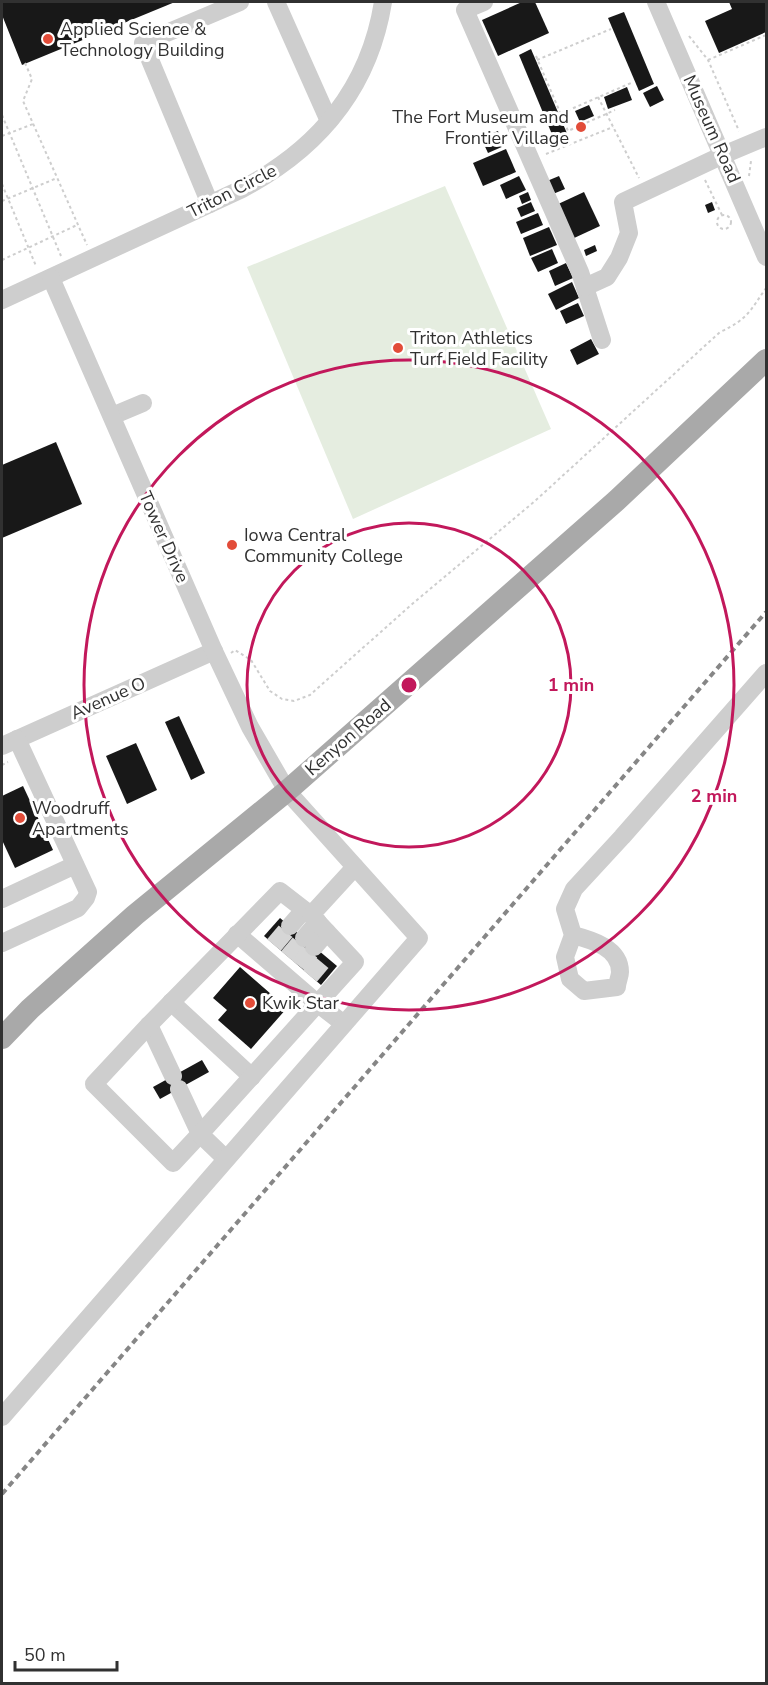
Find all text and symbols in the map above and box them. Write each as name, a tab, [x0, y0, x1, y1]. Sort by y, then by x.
place label: Applied Science & Technology Building	[60, 17, 225, 62]
marker: Applied Science & Technology Building	[41, 32, 55, 46]
street label: Museum Road	[678, 71, 746, 187]
place label: The Fort Museum and Frontier Village	[392, 105, 569, 150]
marker: The Fort Museum and Frontier Village	[574, 120, 588, 134]
street label: Triton Circle	[183, 158, 281, 224]
place label: Triton Athletics Turf Field Facility	[410, 326, 549, 371]
marker: Triton Athletics Turf Field Facility	[391, 341, 405, 355]
street label: Tower Drive	[133, 487, 195, 587]
place label: Iowa Central Community College	[244, 523, 403, 568]
marker: Iowa Central Community College	[225, 538, 239, 552]
street label: Avenue O	[67, 671, 149, 725]
text: 1 min	[548, 673, 594, 697]
centre of rings	[399, 675, 419, 695]
street label: Kenyon Road	[300, 693, 396, 781]
text: 2 min	[691, 784, 737, 808]
place label: Woodruff Apartments	[32, 796, 129, 841]
marker: Woodruff Apartments	[13, 811, 27, 825]
place label: Kwik Star	[262, 991, 340, 1015]
marker: Kwik Star	[243, 996, 257, 1010]
scale bar	[15, 1634, 117, 1672]
text: 50 m	[24, 1643, 66, 1667]

